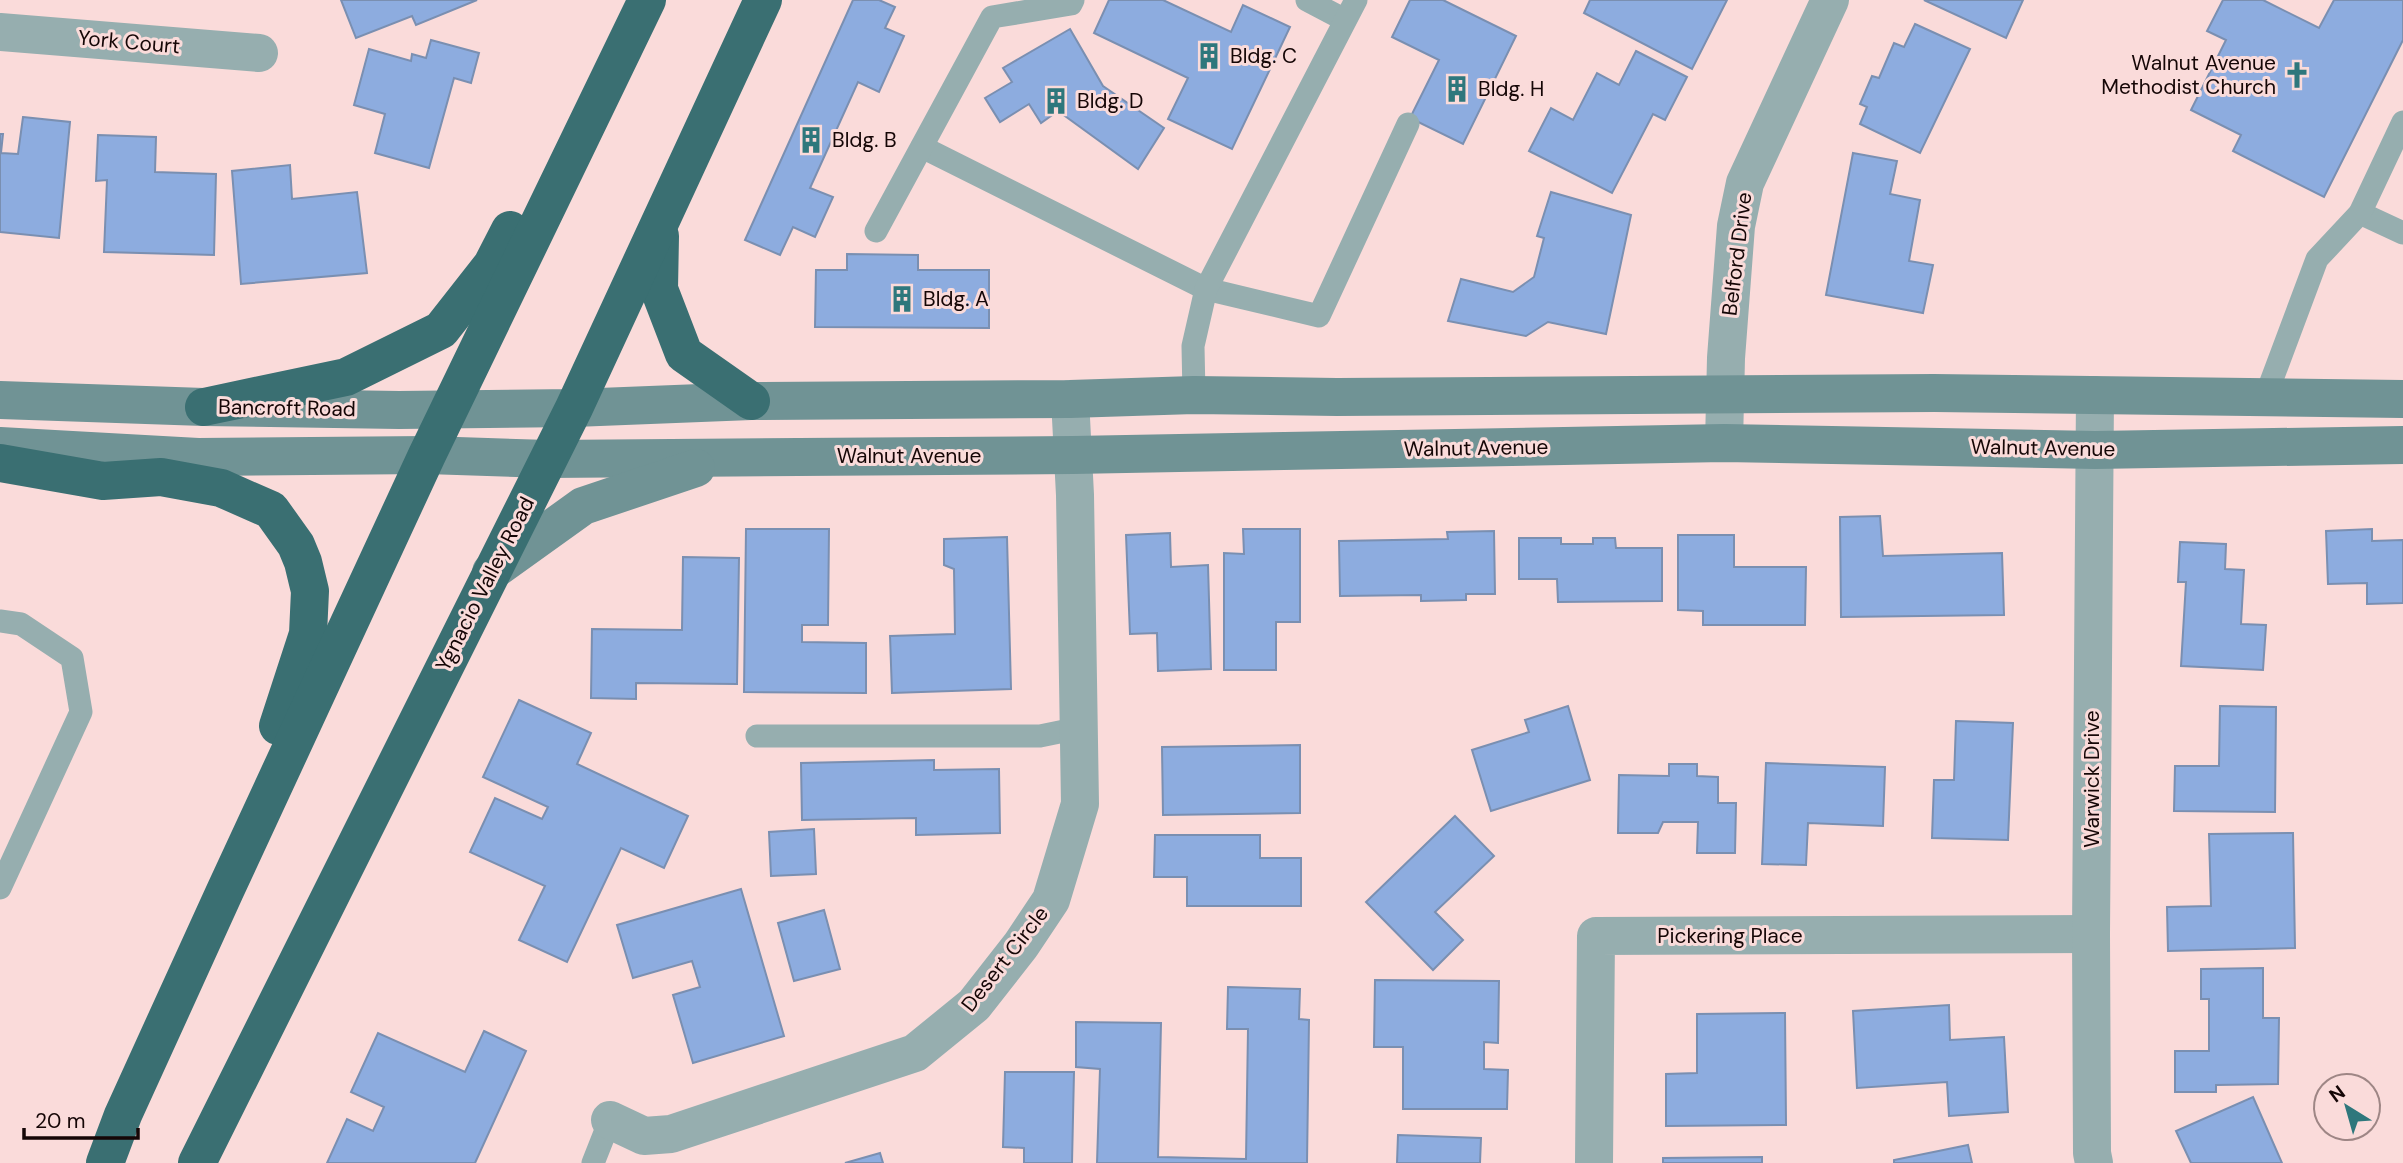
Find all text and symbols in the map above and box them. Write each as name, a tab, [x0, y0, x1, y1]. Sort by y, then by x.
street label: York Court	[77, 24, 181, 60]
building icon: Bldg. C	[1194, 41, 1224, 71]
place label: Bldg. C	[1230, 42, 1297, 70]
place label: Walnut Avenue Methodist Church	[2101, 49, 2276, 101]
church icon: Walnut Avenue Methodist Church	[2282, 60, 2312, 90]
building icon: Bldg. H	[1442, 74, 1472, 104]
place label: Bldg. H	[1478, 75, 1544, 103]
building icon: Bldg. D	[1041, 86, 1071, 116]
place label: Bldg. D	[1077, 87, 1143, 115]
building icon: Bldg. B	[796, 125, 826, 155]
place label: Bldg. B	[832, 126, 897, 154]
street label: Belford Drive	[1716, 191, 1758, 317]
building icon: Bldg. A	[887, 284, 917, 314]
place label: Bldg. A	[923, 285, 989, 313]
street label: Bancroft Road	[218, 393, 356, 423]
street label: Walnut Avenue	[1403, 433, 1549, 463]
street label: Walnut Avenue	[1970, 433, 2116, 463]
street label: Walnut Avenue	[837, 442, 981, 470]
street label: Ygnacio Valley Road	[429, 492, 541, 676]
street label: Warwick Drive	[2078, 710, 2106, 848]
street label: Desert Circle	[955, 900, 1055, 1017]
street label: Pickering Place	[1657, 922, 1803, 950]
north arrow	[2312, 1072, 2382, 1142]
text: N	[2324, 1080, 2350, 1108]
scale bar	[24, 1096, 138, 1140]
text: 20 m	[35, 1107, 86, 1135]

